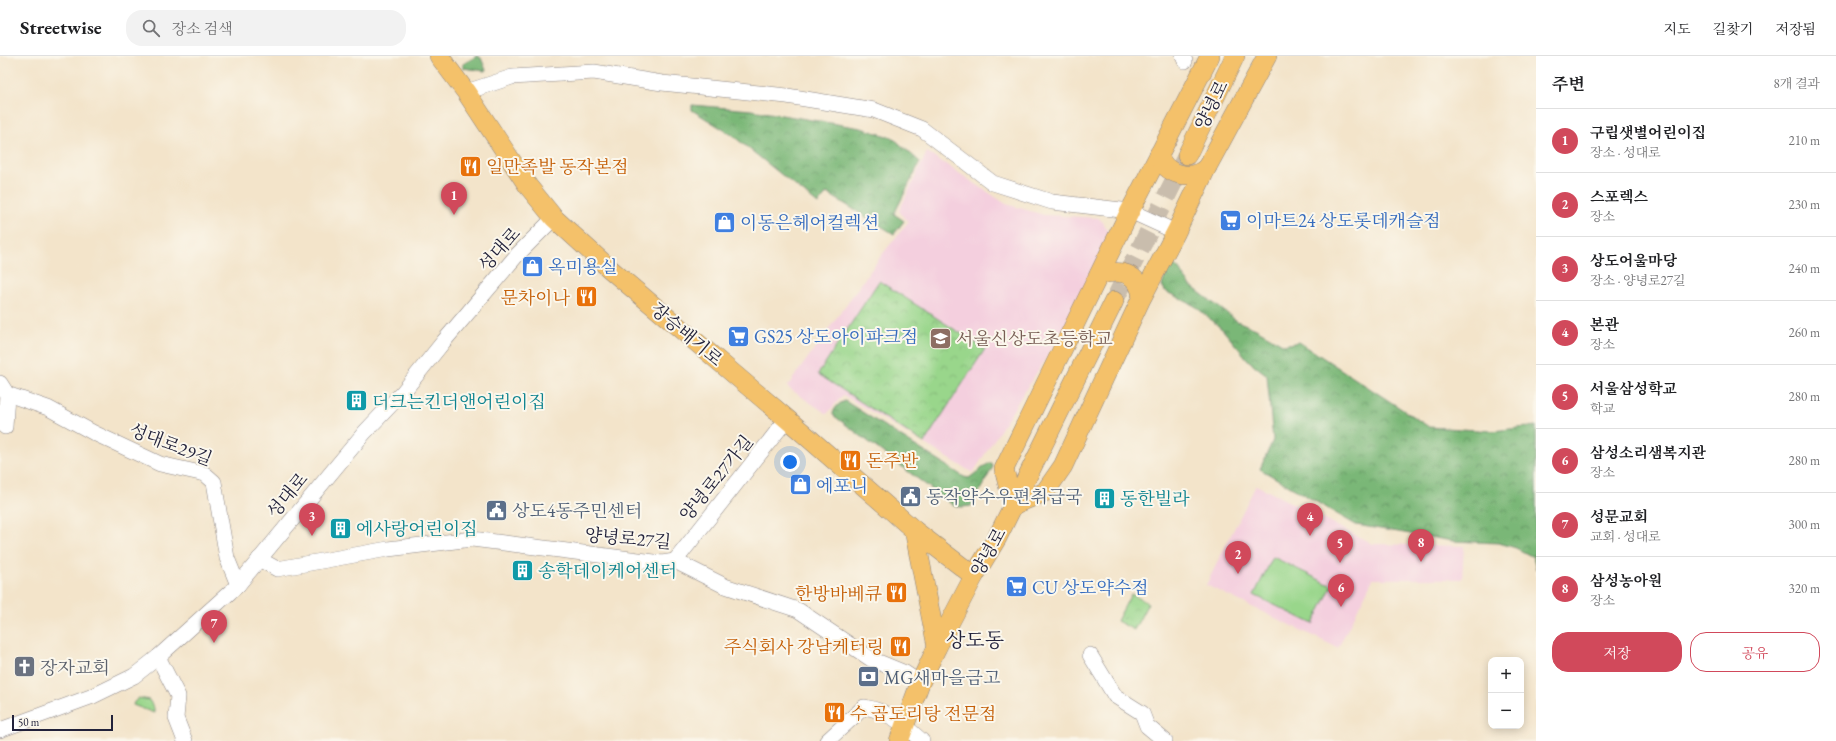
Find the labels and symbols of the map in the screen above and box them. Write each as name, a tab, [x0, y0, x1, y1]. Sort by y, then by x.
street label: 양녕로	[1189, 77, 1233, 133]
restaurant icon: 일만족발 동작본점	[457, 153, 483, 179]
place label: 일만족발 동작본점	[486, 155, 629, 178]
pin: 1	[441, 182, 467, 215]
supermarket icon: 이마트24 상도롯데캐슬점	[1218, 207, 1244, 233]
shop icon: 이동은헤어컬렉션	[712, 209, 738, 235]
place label: 이마트24 상도롯데캐슬점	[1246, 209, 1441, 232]
place label: 이동은헤어컬렉션	[740, 211, 879, 234]
street label: 성대로	[473, 222, 525, 276]
shop icon: 옥미용실	[519, 253, 545, 279]
place label: 옥미용실	[548, 255, 618, 278]
restaurant icon: 문차이나	[573, 284, 599, 310]
place label: 문차이나	[500, 286, 571, 309]
street label: 장승배기로	[646, 297, 728, 371]
supermarket icon: GS25 상도아이파크점	[725, 323, 751, 349]
place label: GS25 상도아이파크점	[754, 325, 918, 348]
school or university icon: 서울신상도초등학교	[927, 325, 953, 351]
place label: 서울신상도초등학교	[956, 327, 1113, 350]
building icon: 더크는킨더앤어린이집	[343, 388, 369, 414]
place label: 더크는킨더앤어린이집	[372, 390, 546, 413]
street label: 성대로29길	[126, 418, 216, 470]
street label: 양녕로27가길	[674, 430, 758, 526]
restaurant icon: 돈주반	[838, 447, 864, 473]
place label: 돈주반	[866, 449, 919, 472]
your location	[780, 452, 800, 472]
street label: 성대로	[261, 468, 313, 522]
shop icon: 에포니	[787, 472, 813, 498]
place label: 에포니	[816, 474, 868, 497]
public building icon: 동작약수우편취급국	[897, 483, 923, 509]
place label: 동작약수우편취급국	[926, 485, 1083, 508]
building icon: 동한빌라	[1091, 485, 1117, 511]
place label: 동한빌라	[1120, 487, 1190, 510]
public building icon: 상도4동주민센터	[483, 497, 509, 523]
place label: 상도4동주민센터	[512, 499, 642, 522]
pin: 3	[299, 503, 325, 536]
pin: 4	[1297, 503, 1323, 536]
building icon: 에사랑어린이집	[327, 515, 353, 541]
place label: 에사랑어린이집	[356, 517, 478, 540]
street label: 양녕로27길	[584, 523, 672, 553]
street label: 양녕로	[965, 524, 1011, 580]
pin: 8	[1408, 529, 1434, 562]
pin: 5	[1327, 530, 1353, 563]
pin: 2	[1225, 541, 1251, 574]
building icon: 송학데이케어센터	[509, 557, 535, 583]
place label: 송학데이케어센터	[538, 559, 677, 582]
supermarket icon: CU 상도약수점	[1003, 574, 1029, 600]
pin: 6	[1328, 574, 1354, 607]
place label: CU 상도약수점	[1032, 576, 1149, 599]
restaurant icon: 한방바베큐	[884, 580, 910, 606]
place label: 한방바베큐	[795, 582, 883, 605]
pin: 7	[201, 610, 227, 643]
district label: 상도동	[946, 627, 1004, 653]
restaurant icon: 주식회사 강남케터링	[887, 633, 913, 659]
place label: 주식회사 강남케터링	[724, 635, 884, 658]
church icon: 장자교회	[11, 654, 37, 680]
place label: 장자교회	[40, 656, 110, 679]
bank icon: MG새마을금고	[855, 664, 881, 690]
place label: MG새마을금고	[884, 666, 1001, 689]
restaurant icon: 수 곱도리탕 전문점	[821, 700, 847, 726]
place label: 수 곱도리탕 전문점	[850, 702, 996, 725]
scale bar	[12, 713, 113, 732]

